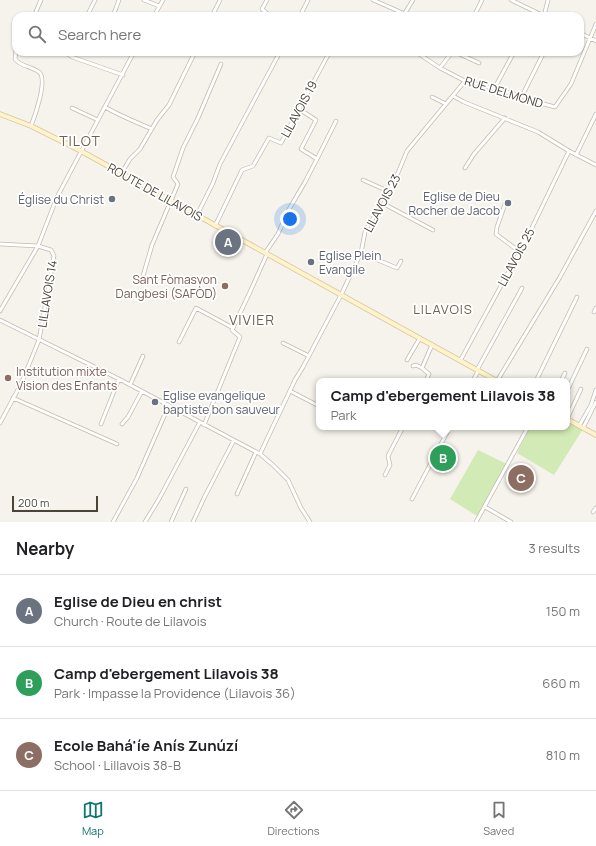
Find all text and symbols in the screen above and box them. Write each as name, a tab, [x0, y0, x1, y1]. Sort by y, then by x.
search box	[12, 12, 584, 56]
icon: search	[26, 23, 48, 45]
text: Search here	[58, 24, 141, 45]
street label: RUE DELMOND	[463, 72, 545, 112]
street label: LILAVOIS 19	[277, 78, 321, 140]
district label: TILOT	[59, 131, 101, 150]
street label: ROUTE DE LILAVOIS	[104, 159, 206, 225]
street label: LILAVOIS 23	[360, 171, 404, 235]
place label: Eglise de Dieu Rocher de Jacob	[408, 188, 500, 219]
place label: Église du Christ	[18, 191, 104, 208]
marker: Église du Christ	[107, 194, 117, 204]
marker: Eglise de Dieu Rocher de Jacob	[503, 198, 513, 208]
your location	[280, 209, 300, 229]
street label: LILAVOIS 25	[494, 225, 539, 289]
pin: A	[215, 227, 241, 257]
place label: Eglise Plein Evangile	[319, 247, 381, 278]
marker: Eglise Plein Evangile	[306, 257, 316, 267]
street label: LILLAVOIS 14	[33, 259, 61, 329]
place label: Sant Fòmasyon Dangbesi (SAFÒD)	[116, 271, 217, 302]
marker: Sant Fòmasyon Dangbesi (SAFÒD)	[220, 281, 230, 291]
district label: LILAVOIS	[413, 300, 473, 318]
district label: VIVIER	[229, 310, 275, 329]
place label: Institution mixte Vision des Enfants	[16, 363, 117, 394]
marker: Institution mixte Vision des Enfants	[3, 373, 13, 383]
popup	[316, 378, 570, 430]
text: Camp d'ebergement Lilavois 38	[331, 385, 555, 406]
place label: Eglise evangelique baptiste bon sauveur	[163, 387, 281, 418]
marker: Eglise evangelique baptiste bon sauveur	[150, 397, 160, 407]
text: Park	[331, 406, 357, 424]
pin: B	[430, 443, 456, 473]
pin: C	[508, 463, 534, 493]
scale bar	[12, 494, 98, 513]
text: 200 m	[18, 495, 49, 510]
text: Nearby	[16, 537, 74, 560]
text: 3 results	[528, 539, 580, 557]
text: Eglise de Dieu en christ	[54, 591, 222, 612]
text: A	[25, 602, 33, 620]
text: 150 m	[546, 602, 580, 620]
text: Church · Route de Lilavois	[54, 612, 207, 630]
text: Camp d'ebergement Lilavois 38	[54, 663, 279, 684]
text: B	[25, 674, 33, 692]
text: 660 m	[542, 674, 580, 692]
text: Park · Impasse la Providence (Lilavois 36)	[54, 684, 296, 702]
text: Ecole Bahá'íe Anís Zunúzí	[54, 735, 238, 756]
text: C	[24, 746, 34, 764]
text: 810 m	[546, 746, 580, 764]
text: School · Lillavois 38-B	[54, 756, 181, 774]
tab: Map	[82, 799, 104, 838]
tab: Directions	[267, 799, 320, 838]
tab: Saved	[483, 799, 514, 838]

